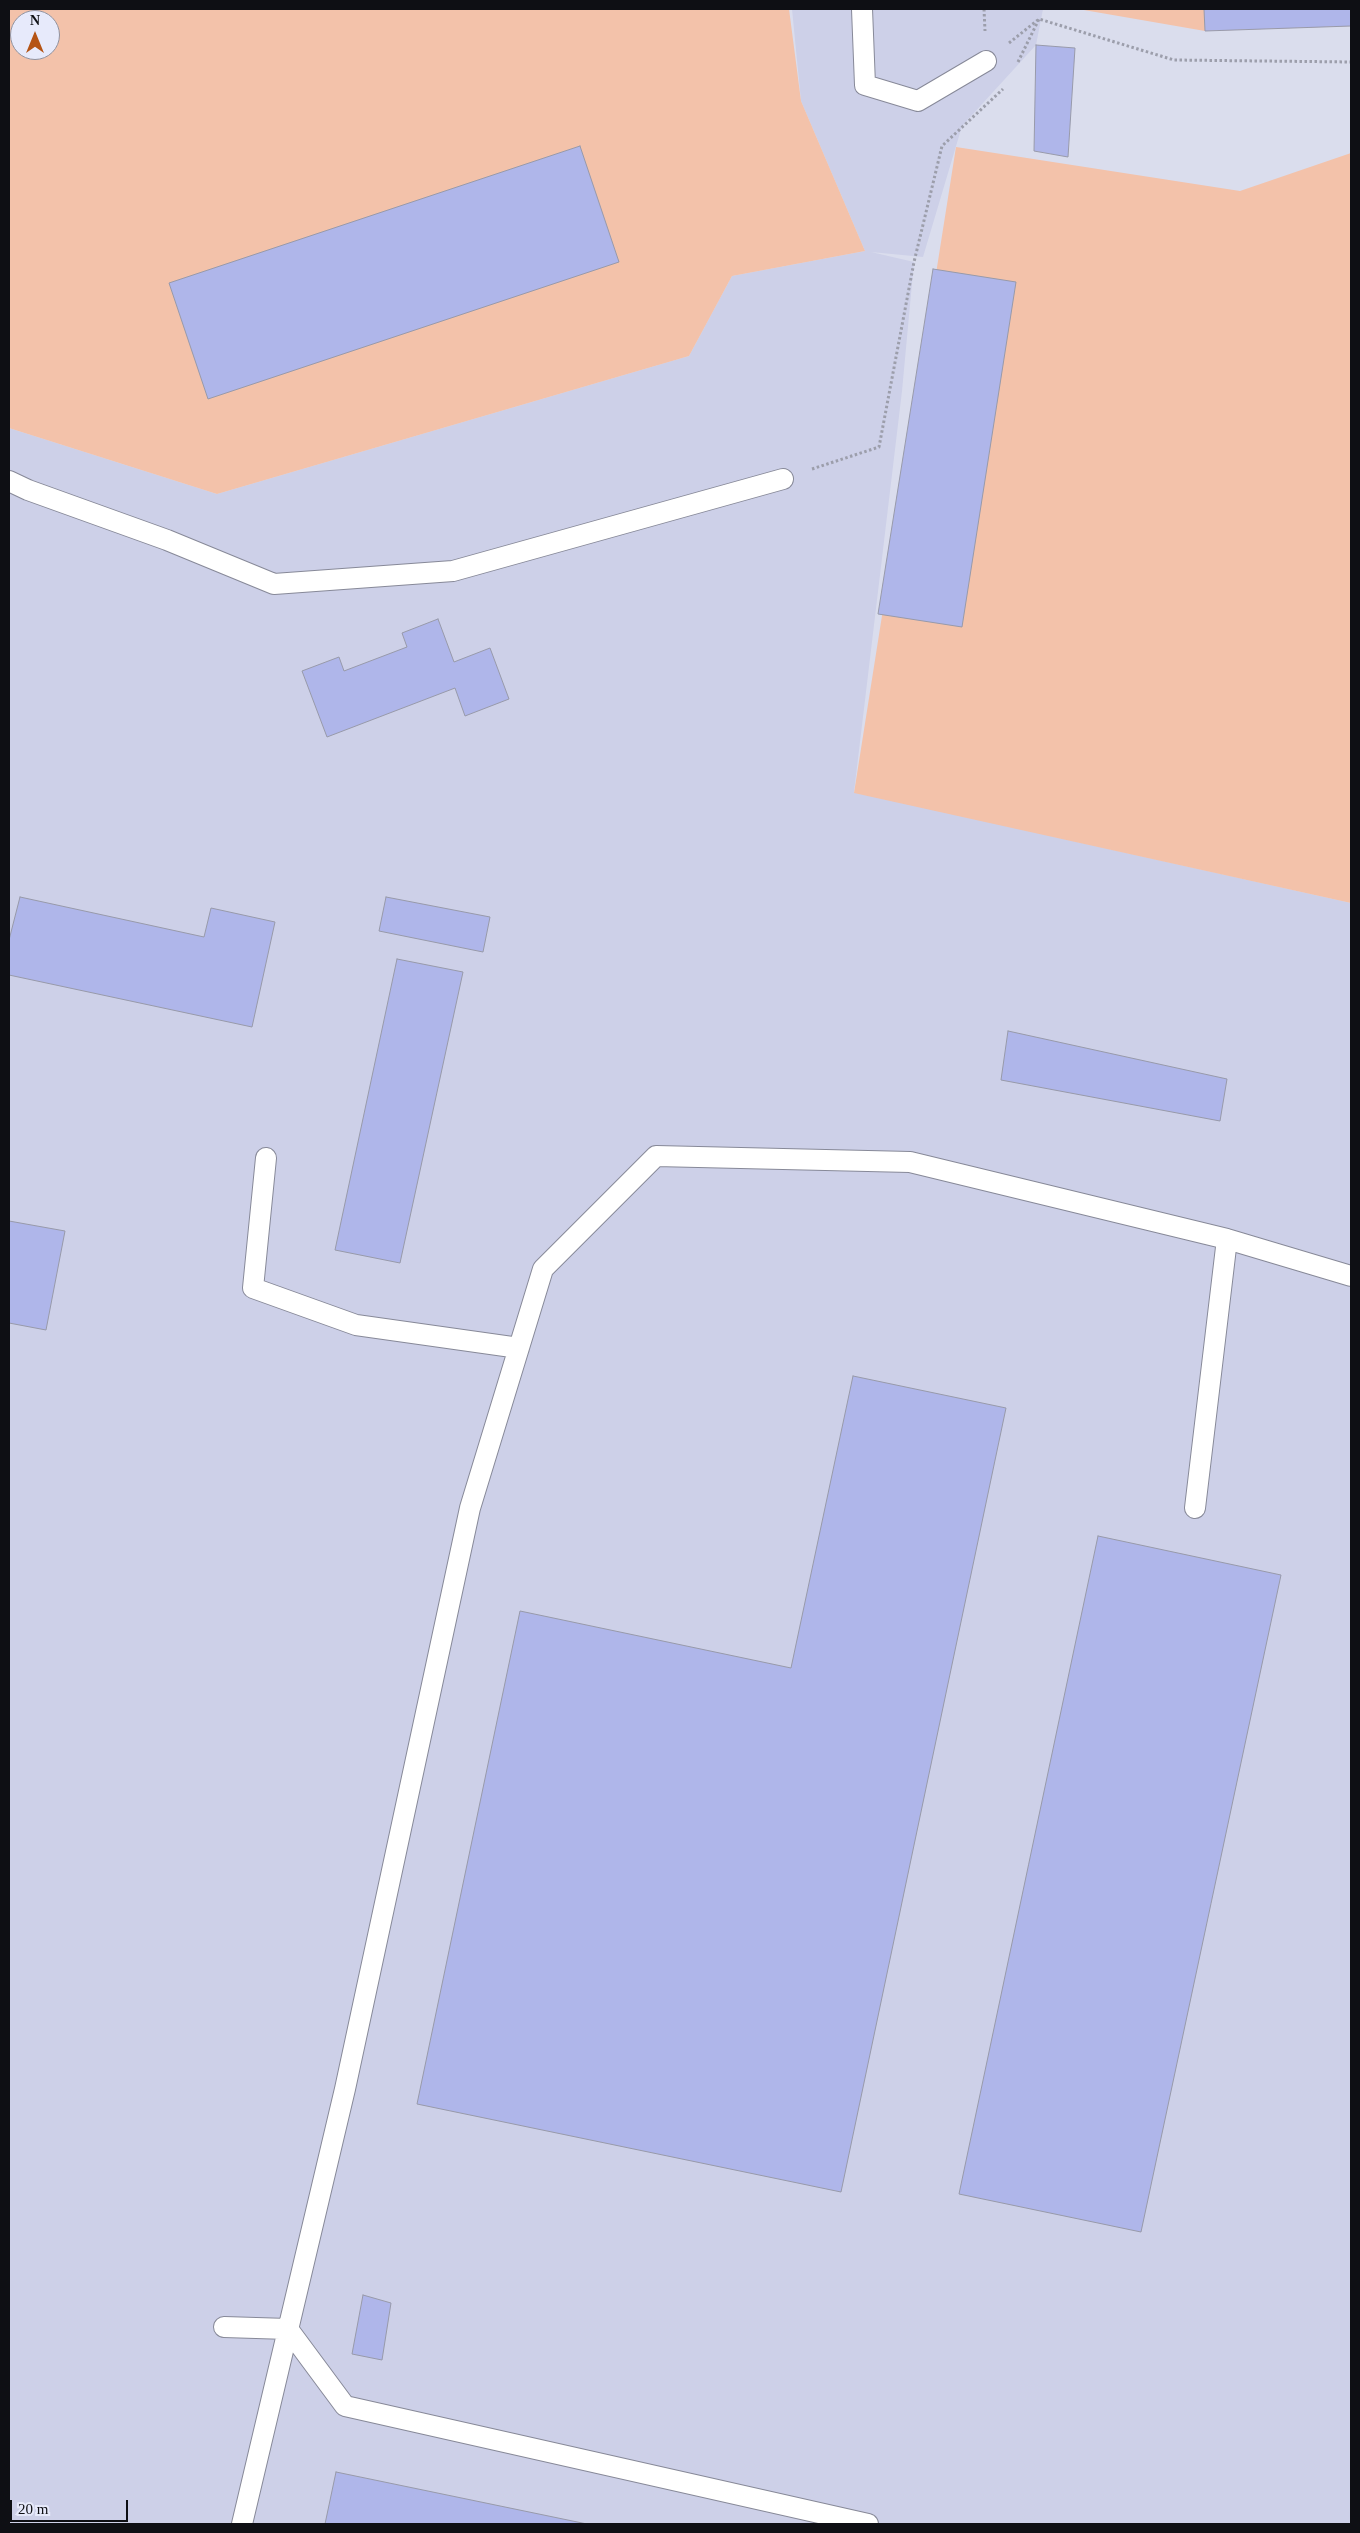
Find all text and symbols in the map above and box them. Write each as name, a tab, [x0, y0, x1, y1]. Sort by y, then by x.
north arrow	[10, 10, 60, 60]
text: N	[30, 13, 40, 28]
scale bar	[12, 2490, 130, 2522]
text: 20 m	[18, 2501, 48, 2517]

